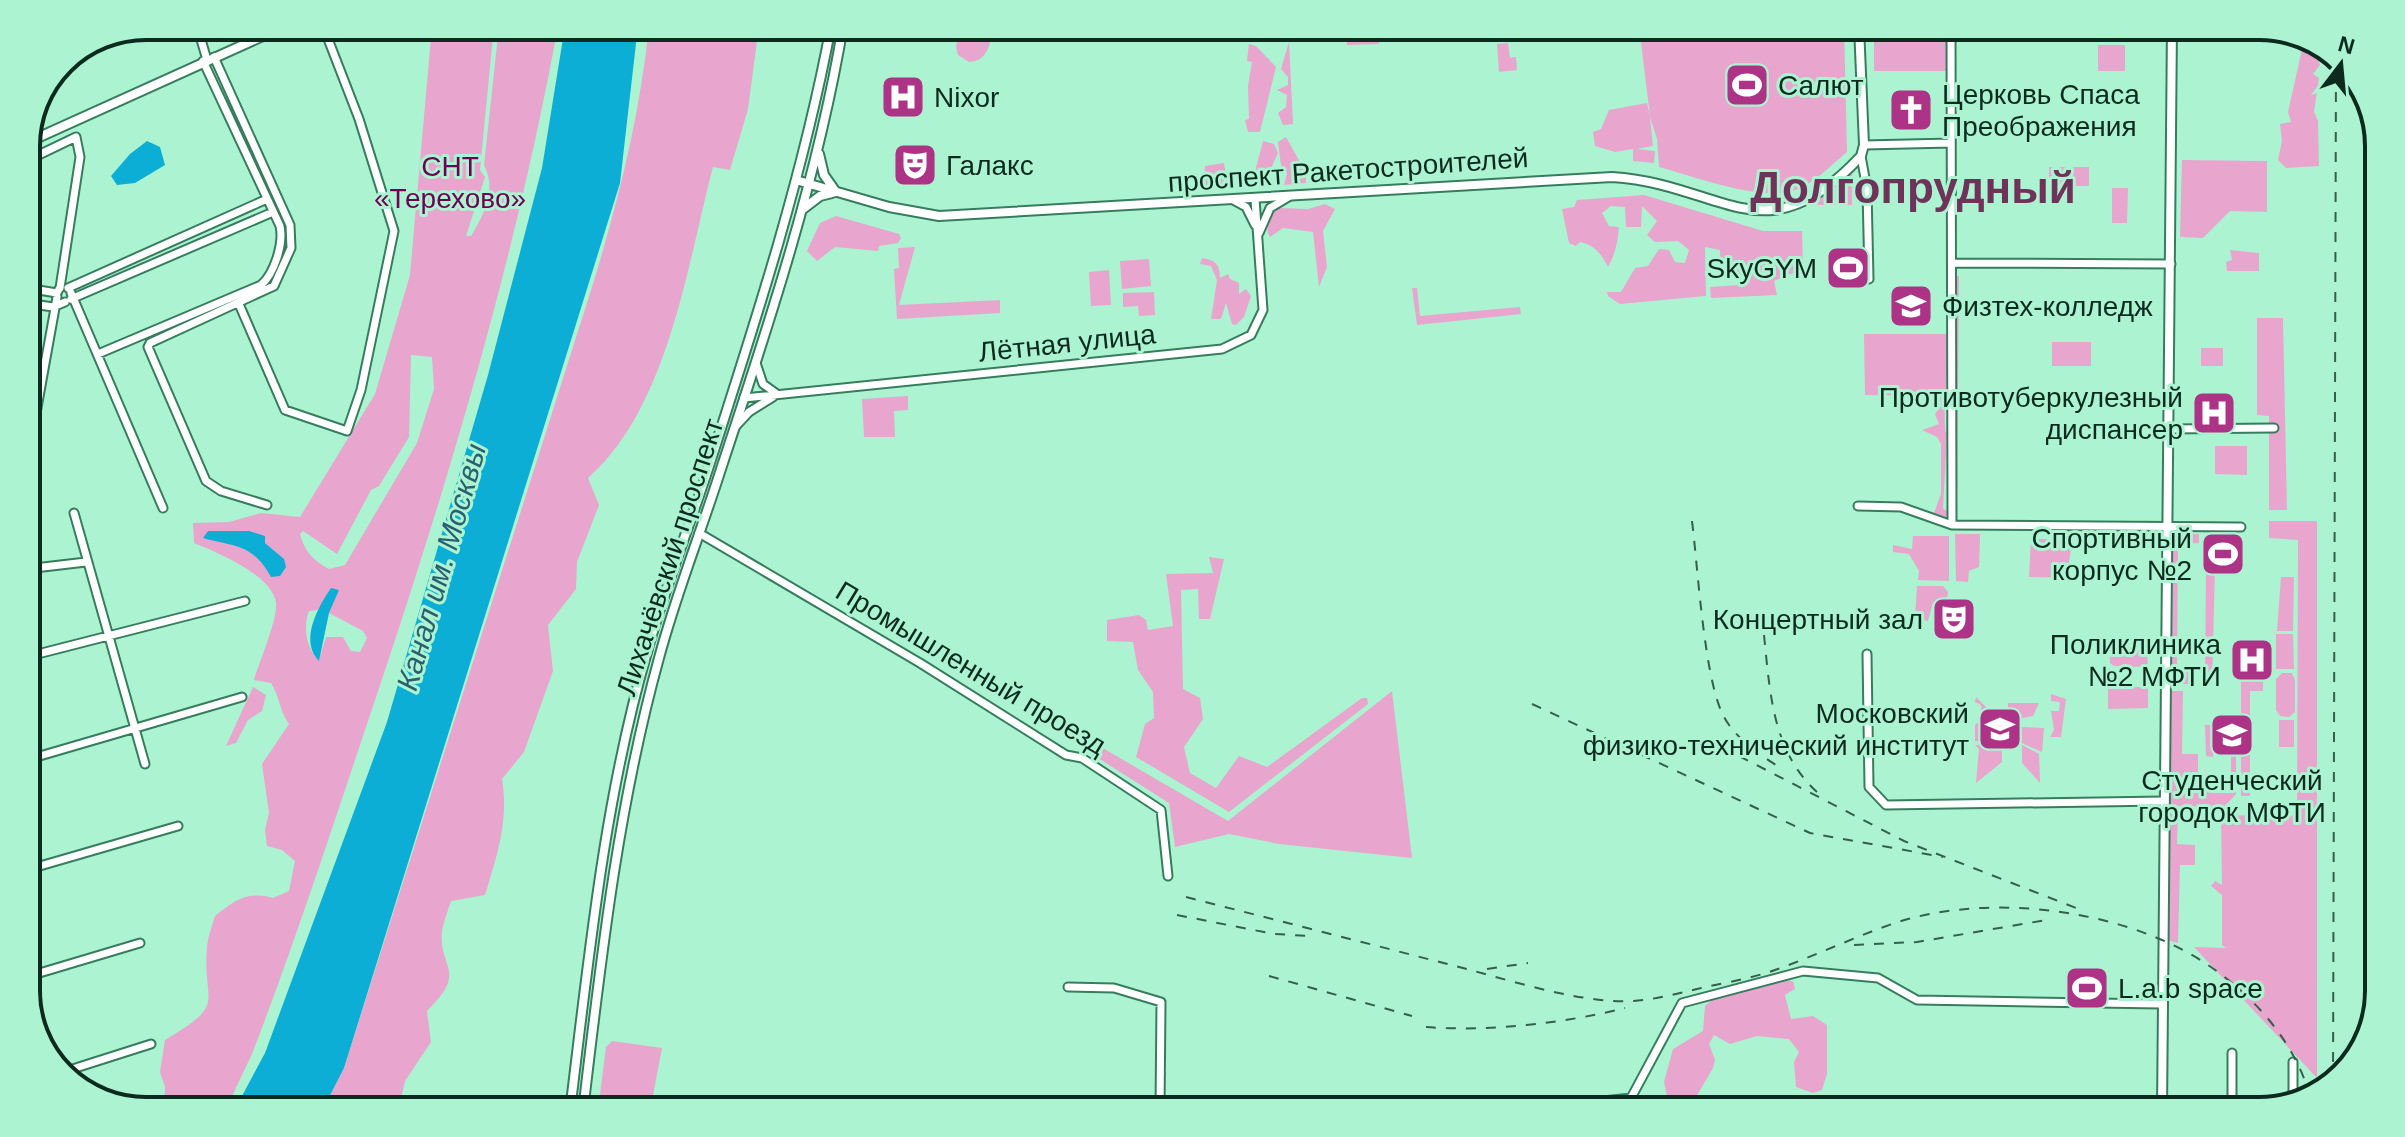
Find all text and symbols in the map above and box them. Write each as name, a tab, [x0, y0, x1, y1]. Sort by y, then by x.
north arrow	[2301, 24, 2381, 104]
text: N	[2335, 31, 2357, 59]
sports icon: Салют	[1723, 61, 1771, 109]
place label: Салют	[1778, 70, 1864, 101]
hospital icon: Nixor	[879, 73, 927, 121]
place label: Церковь Спаса Преображения	[1942, 79, 2140, 142]
place label: Nixor	[934, 82, 999, 113]
church icon: Церковь Спаса Преображения	[1887, 86, 1935, 134]
theatre icon: Галакс	[891, 141, 939, 189]
street label: проспект Ракетостроителей	[1167, 142, 1529, 198]
place label: Галакс	[946, 150, 1034, 181]
park label: СНТ «Терехово»	[374, 151, 526, 214]
district label: Долгопрудный	[1750, 163, 2076, 212]
sports icon: SkyGYM	[1824, 244, 1872, 292]
place label: SkyGYM	[1707, 253, 1817, 284]
school or university icon: Физтех-колледж	[1887, 282, 1935, 330]
place label: Физтех-колледж	[1942, 291, 2153, 322]
street label: Лётная улица	[977, 318, 1157, 368]
place label: Противотуберкулезный диспансер	[1879, 382, 2183, 445]
hospital icon: Противотуберкулезный диспансер	[2190, 389, 2238, 437]
street label: Лихачёвский проспект	[611, 415, 729, 699]
water label: Канал им. Москвы	[390, 440, 492, 694]
place label: Спортивный корпус №2	[2032, 523, 2192, 586]
sports icon: Спортивный корпус №2	[2199, 530, 2247, 578]
street label: Промышленный проезд	[830, 575, 1112, 761]
theatre icon: Концертный зал	[1930, 595, 1978, 643]
place label: Концертный зал	[1713, 604, 1923, 635]
place label: Поликлиника №2 МФТИ	[2050, 629, 2221, 692]
hospital icon: Поликлиника №2 МФТИ	[2228, 636, 2276, 684]
place label: Московский физико-технический институт	[1583, 698, 1969, 761]
school or university icon: Московский физико-технический институт	[1976, 705, 2024, 753]
school or university icon: Студенческий городок МФТИ	[2208, 711, 2256, 759]
place label: Студенческий городок МФТИ	[2138, 765, 2326, 828]
sports icon: L.a.b space	[2063, 964, 2111, 1012]
place label: L.a.b space	[2118, 973, 2263, 1004]

